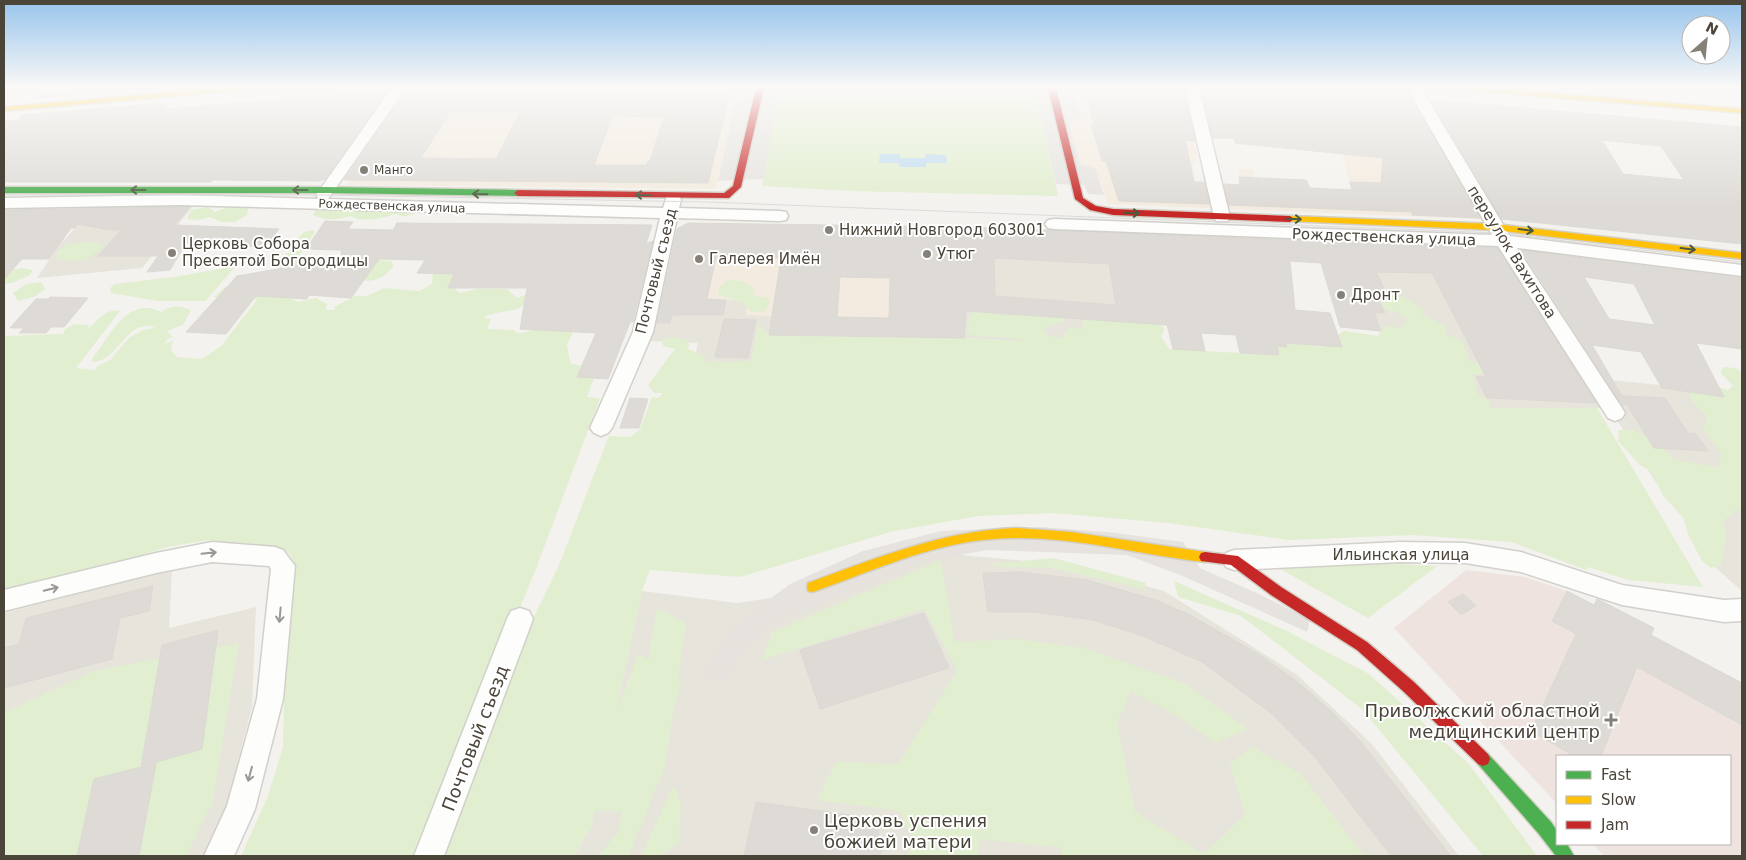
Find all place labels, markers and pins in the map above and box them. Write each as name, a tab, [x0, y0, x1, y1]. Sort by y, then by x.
place label: Манго	[374, 163, 413, 177]
marker: Манго	[358, 164, 370, 176]
place label: Нижний Новгород 603001	[839, 221, 1045, 239]
marker: Нижний Новгород 603001	[823, 224, 835, 236]
place label: Церковь Собора Пресвятой Богородицы	[182, 235, 368, 270]
place label: Утюг	[937, 245, 976, 263]
marker: Церковь Собора Пресвятой Богородицы	[166, 247, 178, 259]
marker: Утюг	[921, 248, 933, 260]
place label: Галерея Имён	[709, 250, 820, 268]
marker: Галерея Имён	[693, 253, 705, 265]
place label: Дронт	[1351, 286, 1400, 304]
marker: Дронт	[1335, 289, 1347, 301]
place label: Приволжский областной медицинский центр	[1365, 700, 1600, 742]
marker: Приволжский областной медицинский центр	[1604, 713, 1618, 727]
place label: Церковь успения божией матери	[824, 810, 987, 852]
marker: Церковь успения божией матери	[808, 824, 820, 836]

